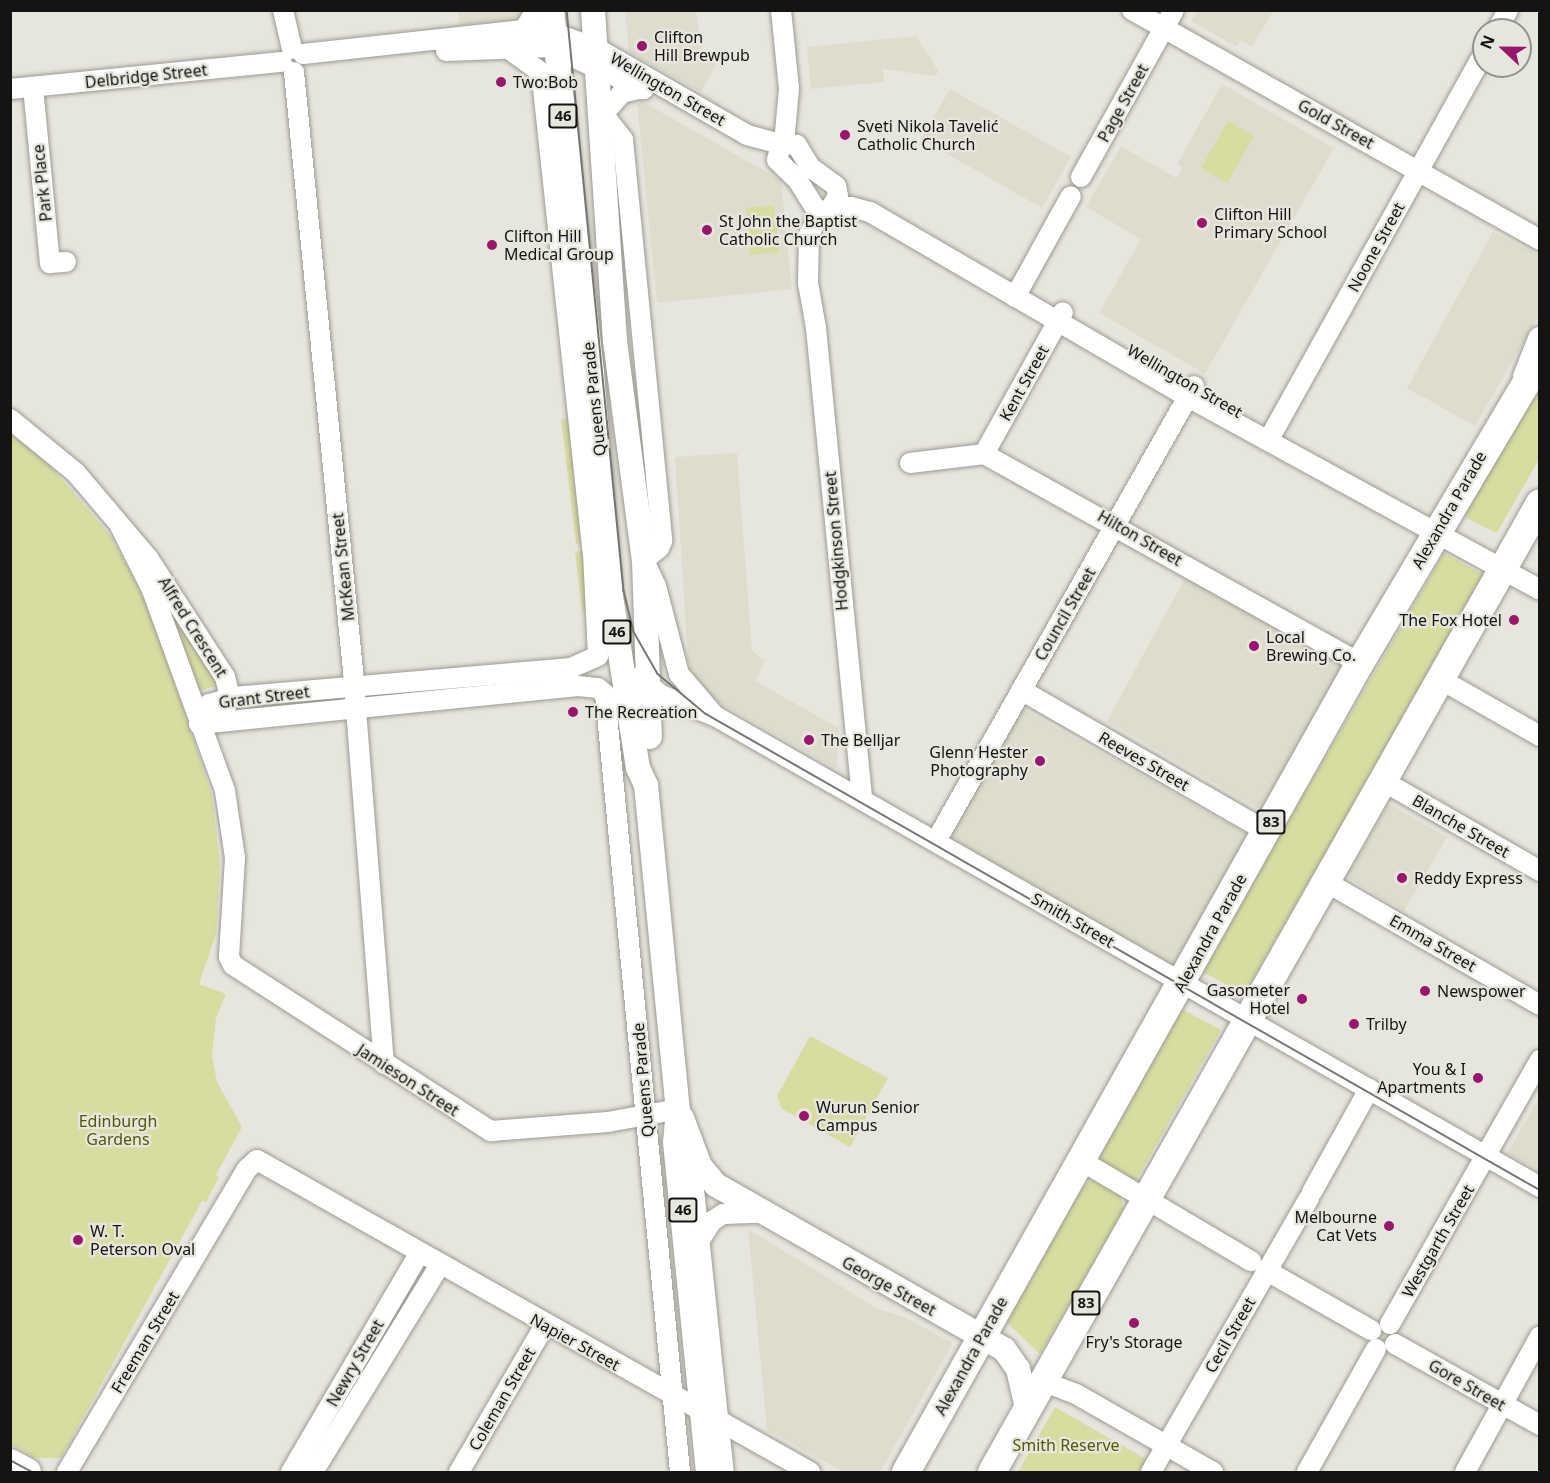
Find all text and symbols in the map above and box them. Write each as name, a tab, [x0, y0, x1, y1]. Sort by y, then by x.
north arrow	[1472, 18, 1532, 78]
place label: Clifton Hill Brewpub	[654, 27, 750, 65]
text: N	[1475, 32, 1500, 52]
marker: Clifton Hill Brewpub	[635, 39, 649, 53]
street label: Wellington Street	[607, 48, 729, 130]
street label: Delbridge Street	[84, 60, 208, 92]
street label: Page Street	[1094, 61, 1152, 145]
place label: Two:Bob	[513, 72, 578, 92]
marker: Two:Bob	[494, 75, 508, 89]
street label: Gold Street	[1295, 95, 1377, 153]
road number: 46	[548, 104, 578, 128]
place label: Sveti Nikola Tavelić Catholic Church	[857, 116, 998, 154]
marker: Sveti Nikola Tavelić Catholic Church	[838, 128, 852, 142]
street label: Park Place	[28, 143, 56, 223]
street label: Noone Street	[1344, 199, 1408, 295]
place label: Clifton Hill Primary School	[1214, 204, 1327, 242]
place label: St John the Baptist Catholic Church	[719, 211, 857, 249]
marker: Clifton Hill Primary School	[1195, 216, 1209, 230]
marker: St John the Baptist Catholic Church	[700, 223, 714, 237]
place label: Clifton Hill Medical Group	[504, 226, 614, 264]
marker: Clifton Hill Medical Group	[485, 238, 499, 252]
street label: Wellington Street	[1124, 340, 1246, 422]
street label: Queens Parade	[578, 341, 610, 457]
street label: Kent Street	[995, 342, 1053, 424]
street label: Alexandra Parade	[1408, 448, 1490, 572]
street label: Hodgkinson Street	[820, 471, 852, 611]
street label: Hilton Street	[1094, 506, 1186, 570]
street label: McKean Street	[328, 512, 358, 622]
street label: Council Street	[1031, 564, 1099, 664]
street label: Alfred Crescent	[154, 573, 232, 681]
place label: The Fox Hotel	[1399, 610, 1502, 630]
marker: The Fox Hotel	[1507, 613, 1521, 627]
road number: 46	[602, 620, 632, 644]
place label: Local Brewing Co.	[1266, 627, 1356, 665]
marker: Local Brewing Co.	[1247, 639, 1261, 653]
street label: Grant Street	[217, 682, 311, 712]
place label: The Recreation	[585, 702, 697, 722]
marker: The Recreation	[566, 705, 580, 719]
street label: Reeves Street	[1095, 727, 1193, 795]
place label: The Belljar	[821, 730, 900, 750]
marker: The Belljar	[802, 733, 816, 747]
place label: Glenn Hester Photography	[929, 742, 1028, 780]
marker: Glenn Hester Photography	[1033, 754, 1047, 768]
street label: Blanche Street	[1409, 790, 1513, 862]
road number: 83	[1256, 810, 1286, 834]
place label: Reddy Express	[1414, 868, 1523, 888]
street label: Alexandra Parade	[1170, 870, 1250, 996]
marker: Reddy Express	[1395, 871, 1409, 885]
street label: Smith Street	[1028, 889, 1118, 951]
street label: Emma Street	[1386, 911, 1480, 975]
place label: Gasometer Hotel	[1207, 980, 1290, 1018]
place label: Newspower	[1437, 981, 1526, 1001]
marker: Newspower	[1418, 984, 1432, 998]
marker: Gasometer Hotel	[1295, 992, 1309, 1006]
place label: Trilby	[1366, 1014, 1407, 1034]
marker: Trilby	[1347, 1017, 1361, 1031]
street label: Queens Parade	[628, 1022, 658, 1138]
street label: Jamieson Street	[353, 1040, 463, 1120]
place label: You & I Apartments	[1377, 1059, 1466, 1097]
marker: You & I Apartments	[1471, 1071, 1485, 1085]
place label: Wurun Senior Campus	[816, 1097, 919, 1135]
marker: Wurun Senior Campus	[797, 1109, 811, 1123]
park label: Edinburgh Gardens	[79, 1111, 157, 1149]
street label: Westgarth Street	[1398, 1181, 1478, 1301]
road number: 46	[668, 1198, 698, 1222]
place label: Melbourne Cat Vets	[1294, 1207, 1377, 1245]
marker: Melbourne Cat Vets	[1382, 1219, 1396, 1233]
place label: W. T. Peterson Oval	[90, 1221, 195, 1259]
marker: W. T. Peterson Oval	[71, 1233, 85, 1247]
street label: George Street	[839, 1252, 939, 1320]
street label: Freeman Street	[107, 1288, 183, 1396]
road number: 83	[1071, 1291, 1101, 1315]
street label: Alexandra Parade	[931, 1293, 1011, 1419]
street label: Cecil Street	[1201, 1294, 1259, 1376]
street label: Napier Street	[527, 1309, 623, 1375]
street label: Newry Street	[322, 1316, 388, 1410]
marker: Fry's Storage	[1127, 1316, 1141, 1330]
place label: Fry's Storage	[1085, 1332, 1183, 1352]
street label: Coleman Street	[465, 1344, 539, 1454]
street label: Gore Street	[1425, 1355, 1509, 1415]
park label: Smith Reserve	[1012, 1435, 1120, 1455]

